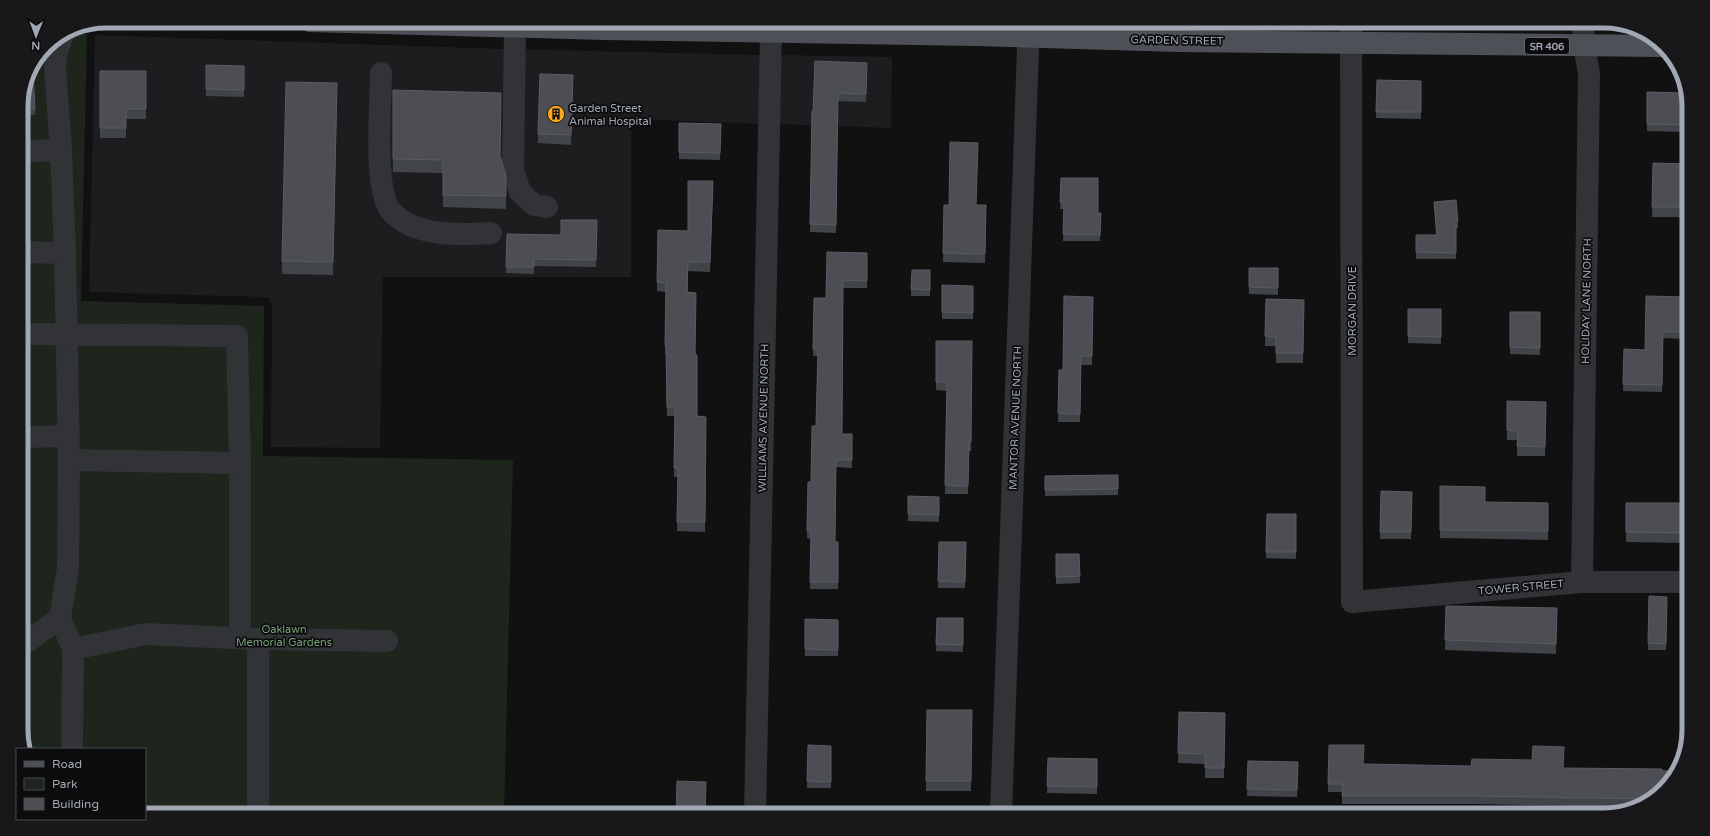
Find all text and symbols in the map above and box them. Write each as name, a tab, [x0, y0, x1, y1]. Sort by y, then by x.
north arrow	[16, 16, 56, 56]
street label: GARDEN STREET	[1130, 33, 1224, 48]
road number: SR 406	[1525, 38, 1569, 54]
text: N	[31, 39, 40, 52]
place label: Garden Street Animal Hospital	[569, 102, 651, 128]
building icon: Garden Street Animal Hospital	[546, 104, 566, 124]
street label: HOLIDAY LANE NORTH	[1579, 238, 1594, 364]
street label: MORGAN DRIVE	[1346, 266, 1359, 356]
street label: WILLIAMS AVENUE NORTH	[756, 344, 771, 492]
street label: MANTOR AVENUE NORTH	[1006, 346, 1025, 490]
street label: TOWER STREET	[1478, 577, 1565, 598]
park label: Oaklawn Memorial Gardens	[236, 623, 332, 649]
legend	[16, 748, 146, 820]
text: Road	[52, 757, 82, 771]
text: Park	[52, 777, 78, 791]
text: Building	[52, 797, 99, 811]

